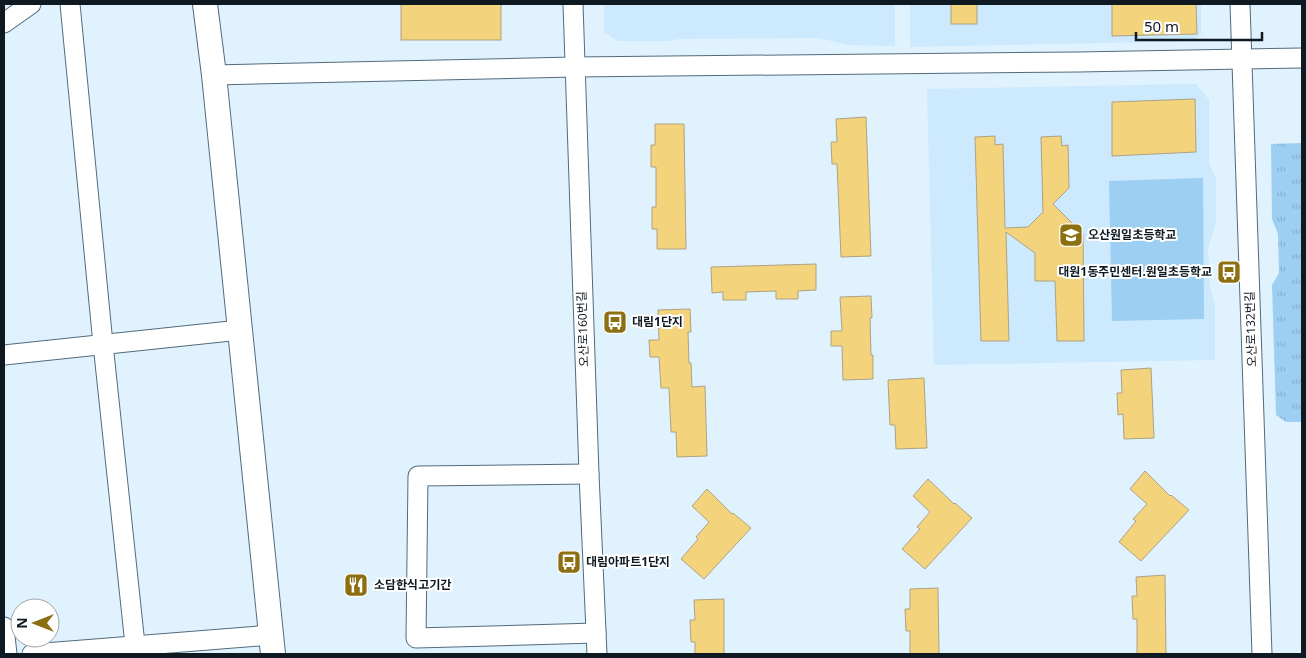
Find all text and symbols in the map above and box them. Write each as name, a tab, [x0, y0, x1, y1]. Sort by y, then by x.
scale bar	[1136, 10, 1262, 42]
text: 50 m	[1144, 16, 1179, 36]
school or university icon: 오산원일초등학교	[1058, 222, 1084, 248]
place label: 오산원일초등학교	[1088, 226, 1176, 243]
bus stop icon: 대원1동주민센터.원일초등학교	[1216, 259, 1242, 285]
place label: 대원1동주민센터.원일초등학교	[1058, 263, 1212, 280]
street label: 오산로160번길	[573, 291, 592, 367]
street label: 오산로132번길	[1241, 291, 1260, 367]
bus stop icon: 대림1단지	[602, 309, 628, 335]
place label: 대림1단지	[632, 313, 683, 330]
bus stop icon: 대림아파트1단지	[556, 549, 582, 575]
place label: 대림아파트1단지	[586, 553, 670, 570]
restaurant icon: 소담한식고기간	[343, 572, 369, 598]
place label: 소담한식고기간	[374, 576, 451, 593]
north arrow	[10, 598, 60, 648]
text: N	[12, 617, 31, 629]

